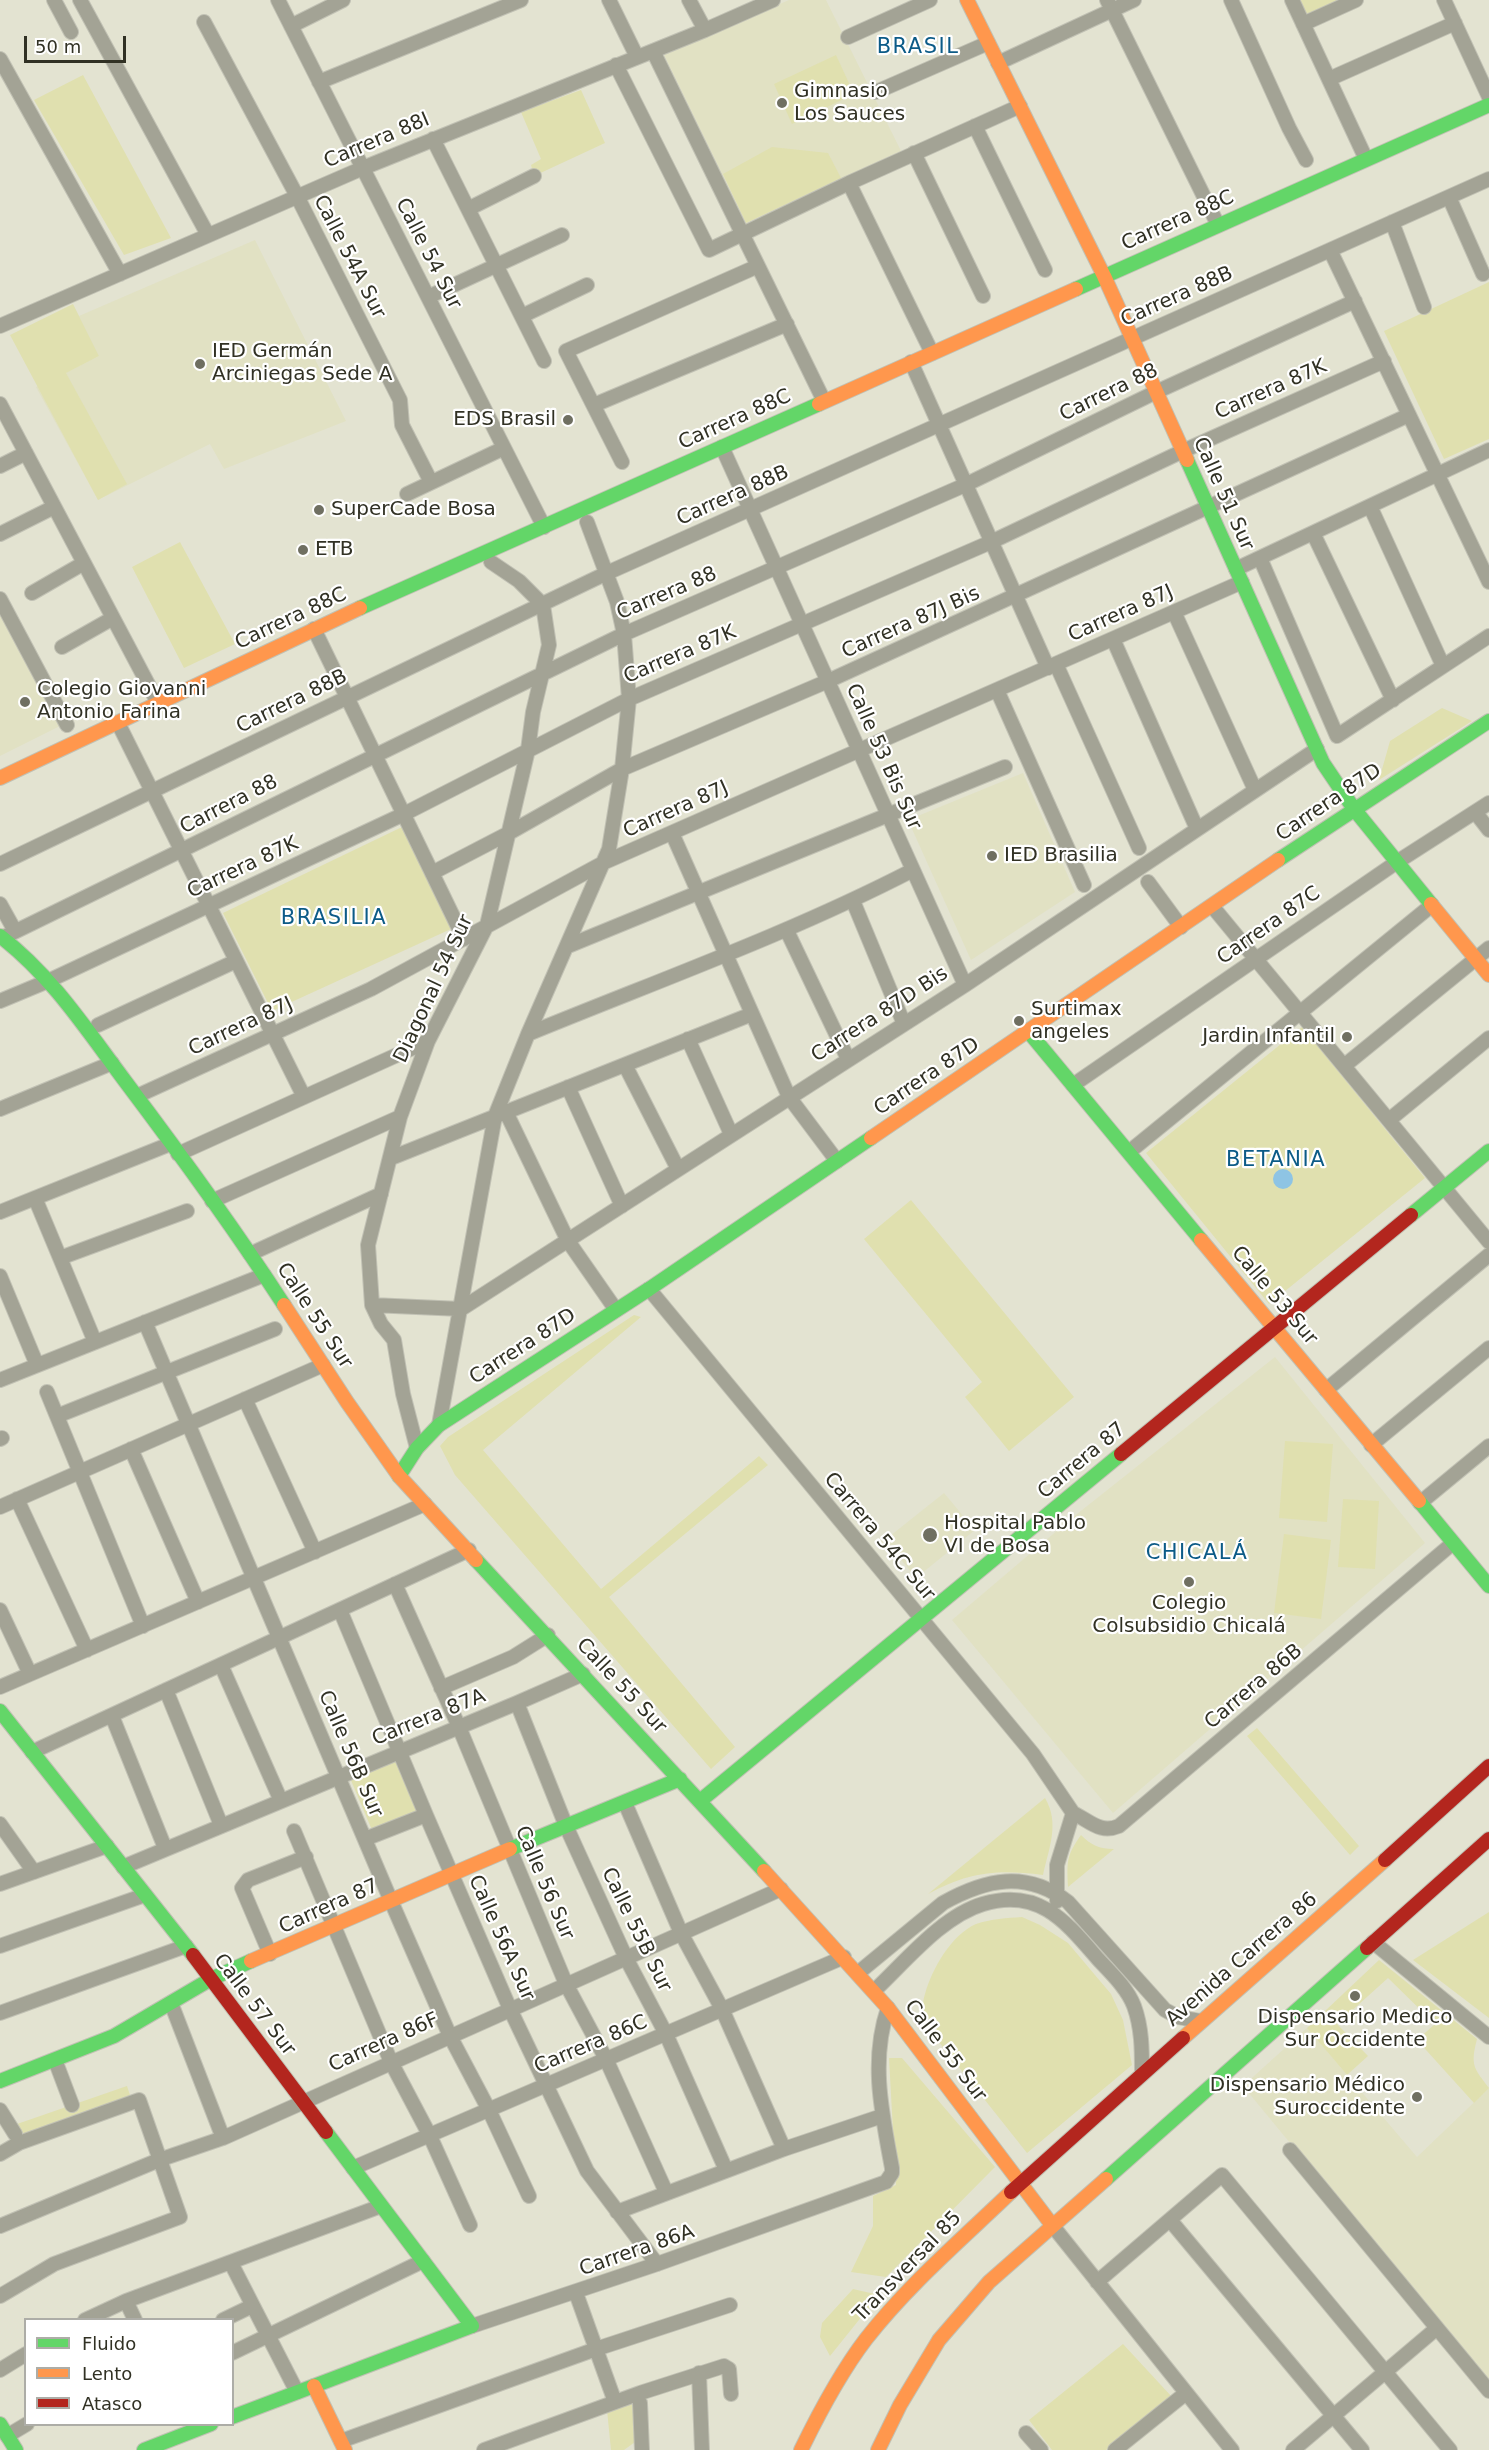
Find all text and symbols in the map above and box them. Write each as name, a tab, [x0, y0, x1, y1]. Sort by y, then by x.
scale bar	[27, 24, 129, 62]
district label: BRASIL	[877, 35, 959, 61]
text: 50 m	[35, 36, 81, 57]
place label: Gimnasio Los Sauces	[794, 80, 905, 127]
marker: Gimnasio Los Sauces	[775, 96, 789, 110]
street label: Carrera 88I	[321, 108, 433, 174]
street label: Carrera 88C	[1118, 186, 1238, 256]
street label: Calle 54A Sur	[308, 191, 390, 323]
street label: Calle 54 Sur	[390, 194, 466, 314]
street label: Carrera 88B	[1117, 262, 1237, 332]
place label: IED Germán Arciniegas Sede A	[212, 340, 392, 387]
street label: Carrera 87K	[1211, 355, 1331, 425]
marker: IED Germán Arciniegas Sede A	[193, 357, 207, 371]
street label: Carrera 88	[1056, 359, 1162, 427]
street label: Carrera 88C	[675, 385, 795, 455]
place label: EDS Brasil	[453, 408, 556, 432]
marker: EDS Brasil	[561, 413, 575, 427]
street label: Calle 51 Sur	[1187, 434, 1259, 554]
street label: Carrera 88B	[673, 461, 793, 531]
place label: SuperCade Bosa	[331, 498, 496, 522]
marker: SuperCade Bosa	[312, 503, 326, 517]
place label: ETB	[315, 538, 354, 562]
marker: ETB	[296, 543, 310, 557]
street label: Carrera 88	[613, 562, 721, 626]
street label: Carrera 87J	[1065, 580, 1177, 648]
street label: Carrera 87J Bis	[838, 582, 984, 664]
street label: Carrera 88C	[231, 583, 351, 655]
street label: Carrera 87K	[620, 621, 740, 689]
street label: Carrera 88B	[233, 665, 351, 739]
place label: Colegio Giovanni Antonio Farina	[37, 678, 206, 725]
street label: Calle 53 Bis Sur	[840, 680, 926, 834]
marker: Colegio Giovanni Antonio Farina	[18, 695, 32, 709]
street label: Carrera 87D	[1272, 759, 1386, 847]
street label: Carrera 88	[176, 770, 282, 840]
street label: Carrera 87J	[620, 776, 732, 844]
street label: Carrera 87K	[184, 832, 302, 904]
place label: IED Brasilia	[1004, 844, 1118, 868]
marker: IED Brasilia	[985, 849, 999, 863]
street label: Carrera 87C	[1213, 882, 1325, 970]
district label: BRASILIA	[281, 906, 387, 932]
street label: Diagonal 54 Sur	[389, 911, 479, 1067]
street label: Carrera 87D Bis	[807, 962, 953, 1068]
street label: Carrera 87J	[185, 992, 297, 1062]
place label: Surtimax angeles	[1031, 998, 1122, 1045]
marker: Surtimax angeles	[1012, 1014, 1026, 1028]
place label: Jardin Infantil	[1202, 1025, 1335, 1049]
marker: Jardin Infantil	[1340, 1030, 1354, 1044]
street label: Carrera 87D	[870, 1033, 984, 1121]
district label: BETANIA	[1226, 1148, 1326, 1174]
street label: Calle 53 Sur	[1226, 1242, 1322, 1350]
street label: Calle 55 Sur	[271, 1259, 357, 1373]
street label: Carrera 87D	[465, 1304, 581, 1390]
street label: Carrera 87	[1034, 1418, 1130, 1504]
street label: Carrera 54C Sur	[818, 1468, 940, 1606]
place label: Hospital Pablo VI de Bosa	[944, 1512, 1086, 1559]
marker: Hospital Pablo VI de Bosa	[921, 1526, 939, 1544]
district label: CHICALÁ	[1146, 1541, 1248, 1567]
marker: Colegio Colsubsidio Chicalá	[1182, 1575, 1196, 1589]
place label: Colegio Colsubsidio Chicalá	[1092, 1592, 1286, 1639]
street label: Calle 55 Sur	[571, 1633, 671, 1739]
street label: Carrera 86B	[1200, 1639, 1308, 1735]
street label: Carrera 87A	[369, 1684, 489, 1752]
street label: Calle 56B Sur	[313, 1687, 387, 1821]
street label: Calle 56 Sur	[509, 1822, 579, 1944]
street label: Calle 55B Sur	[596, 1864, 676, 1996]
street label: Calle 56A Sur	[463, 1871, 539, 2005]
street label: Carrera 87	[275, 1874, 383, 1940]
street label: Avenida Carrera 86	[1161, 1888, 1323, 2032]
street label: Calle 57 Sur	[208, 1949, 300, 2061]
marker: Dispensario Medico Sur Occidente	[1348, 1989, 1362, 2003]
street label: Calle 55 Sur	[899, 1995, 991, 2107]
place label: Dispensario Medico Sur Occidente	[1257, 2006, 1453, 2053]
street label: Carrera 86F	[325, 2008, 443, 2078]
street label: Carrera 86C	[531, 2010, 651, 2080]
place label: Dispensario Médico Suroccidente	[1210, 2074, 1405, 2121]
marker: Dispensario Médico Suroccidente	[1410, 2090, 1424, 2104]
street label: Transversal 85	[849, 2206, 967, 2328]
street label: Carrera 86A	[576, 2220, 698, 2282]
legend	[24, 2318, 234, 2426]
text: Fluido	[82, 2333, 136, 2354]
text: Lento	[82, 2363, 132, 2384]
text: Atasco	[82, 2393, 142, 2414]

